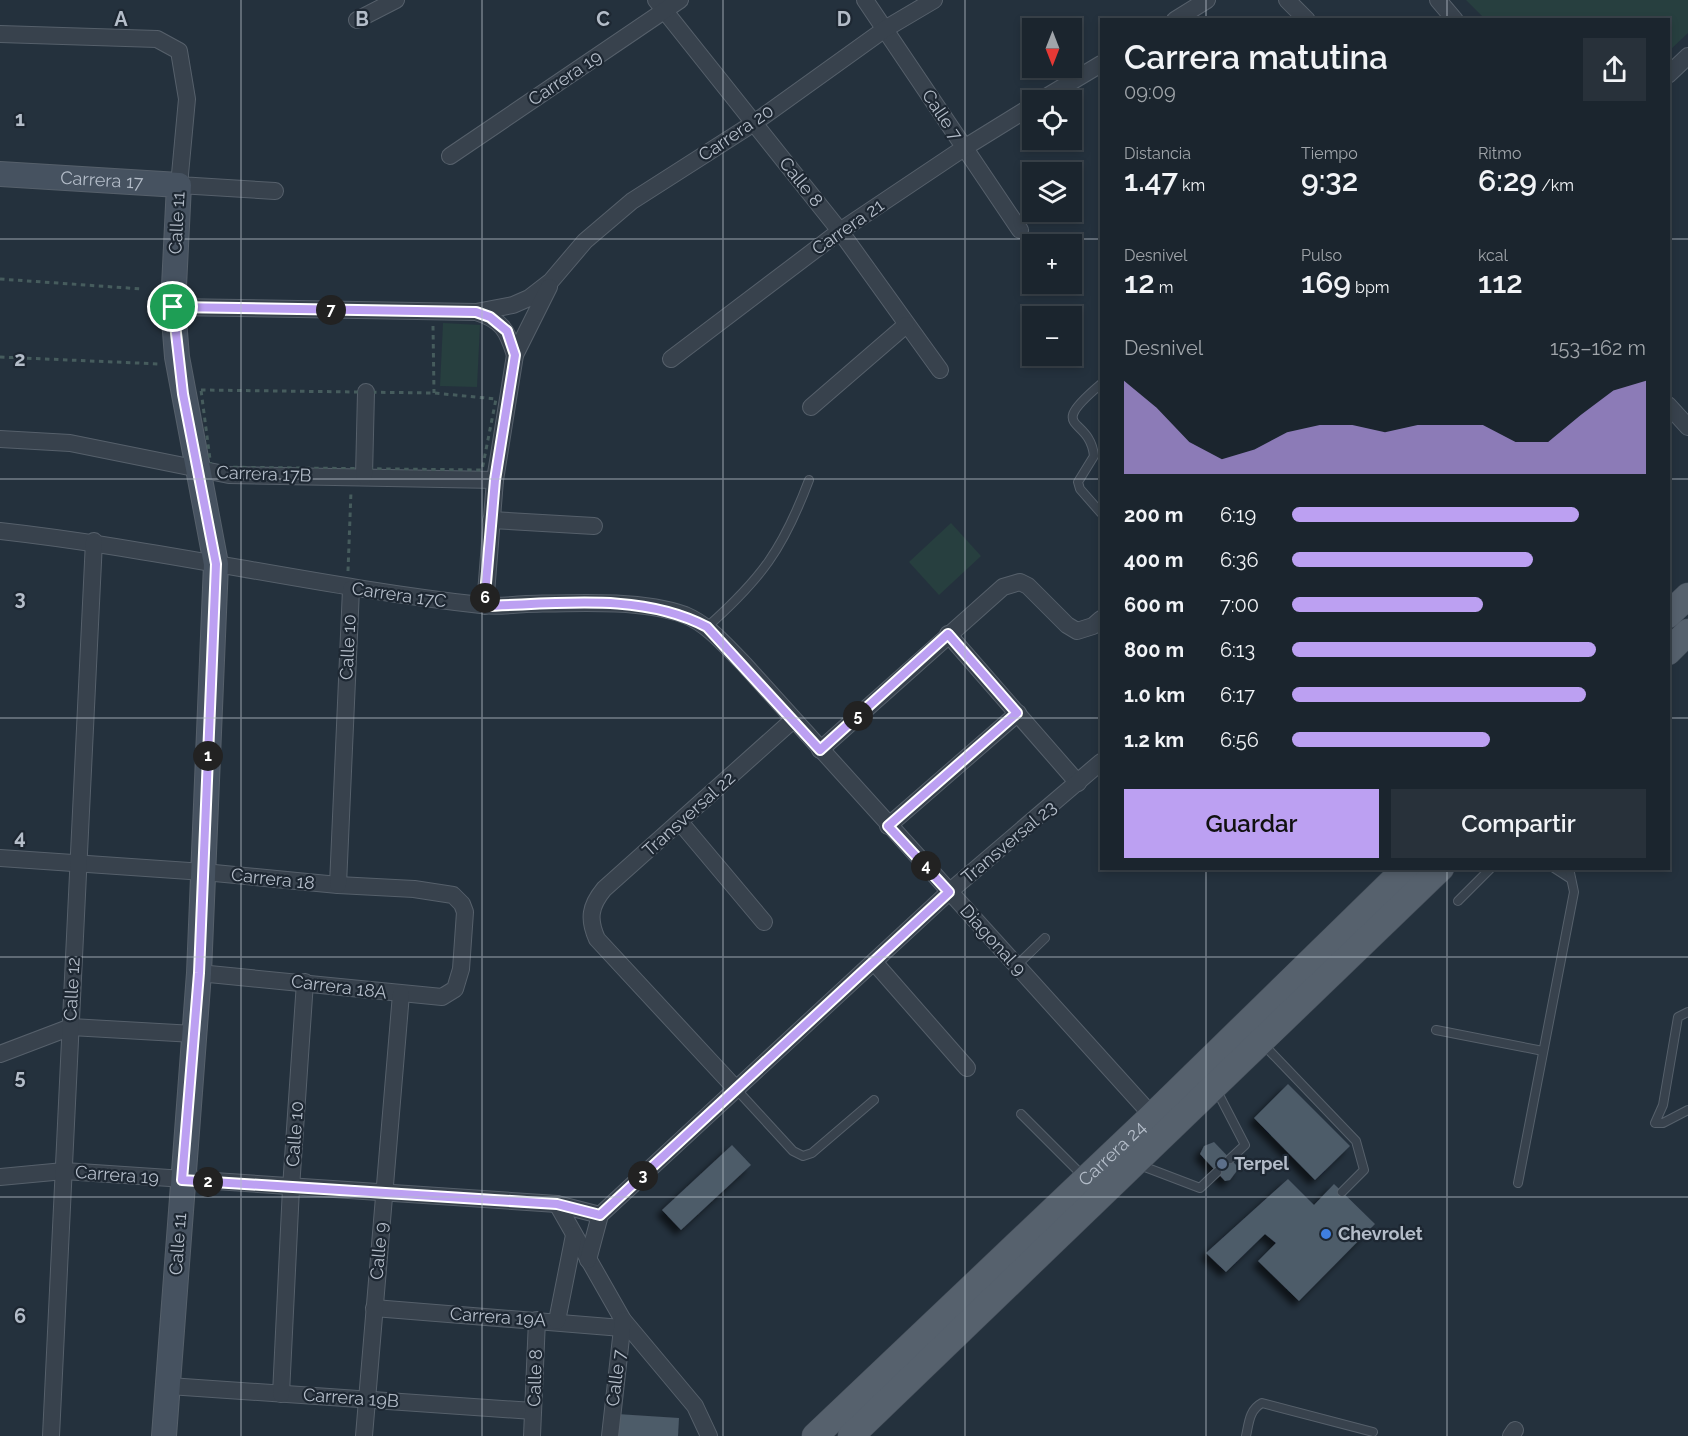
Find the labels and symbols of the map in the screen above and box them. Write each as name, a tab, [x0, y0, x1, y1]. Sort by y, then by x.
text: A	[114, 7, 128, 31]
text: B	[355, 7, 369, 31]
text: C	[596, 7, 610, 31]
text: D	[837, 7, 851, 31]
north arrow	[1022, 18, 1082, 78]
street label: Carrera 19	[524, 45, 605, 110]
street label: Calle 7	[918, 85, 967, 144]
street label: Carrera 20	[694, 100, 777, 165]
text: 1	[15, 107, 25, 131]
street label: Calle 8	[775, 153, 828, 211]
street label: Carrera 17	[60, 167, 144, 193]
street label: Calle 11	[164, 191, 189, 255]
street label: Carrera 21	[808, 194, 888, 259]
pin	[147, 281, 198, 332]
pin: 7	[316, 295, 346, 325]
text: 2	[14, 347, 26, 371]
street label: Carrera 17B	[216, 461, 312, 486]
street label: Carrera 17C	[350, 577, 448, 612]
pin: 6	[470, 583, 500, 613]
text: 3	[14, 586, 26, 610]
street label: Calle 10	[335, 614, 360, 680]
pin: 5	[843, 701, 873, 731]
pin: 1	[193, 741, 223, 771]
street label: Transversal 22	[638, 767, 739, 861]
street label: Transversal 23	[957, 796, 1060, 887]
text: 4	[14, 825, 26, 849]
pin: 4	[911, 851, 941, 881]
street label: Carrera 18	[230, 864, 316, 893]
street label: Diagonal 9	[956, 900, 1031, 979]
street label: Calle 12	[59, 956, 84, 1022]
street label: Carrera 18A	[290, 970, 388, 1003]
text: 5	[14, 1065, 26, 1089]
street label: Calle 10	[282, 1100, 307, 1168]
street label: Carrera 24	[1074, 1116, 1150, 1190]
place label: Terpel	[1234, 1153, 1289, 1174]
marker: Terpel	[1215, 1157, 1229, 1171]
street label: Carrera 19	[74, 1161, 160, 1188]
pin: 3	[628, 1161, 658, 1191]
pin: 2	[193, 1167, 223, 1197]
street label: Calle 11	[165, 1212, 190, 1276]
street label: Calle 9	[366, 1221, 391, 1281]
place label: Chevrolet	[1338, 1223, 1423, 1244]
marker: Chevrolet	[1319, 1227, 1333, 1241]
street label: Carrera 19A	[449, 1303, 547, 1330]
text: 6	[14, 1304, 26, 1328]
street label: Calle 7	[602, 1348, 629, 1407]
street label: Calle 8	[523, 1349, 546, 1407]
street label: Carrera 19B	[302, 1384, 400, 1411]

